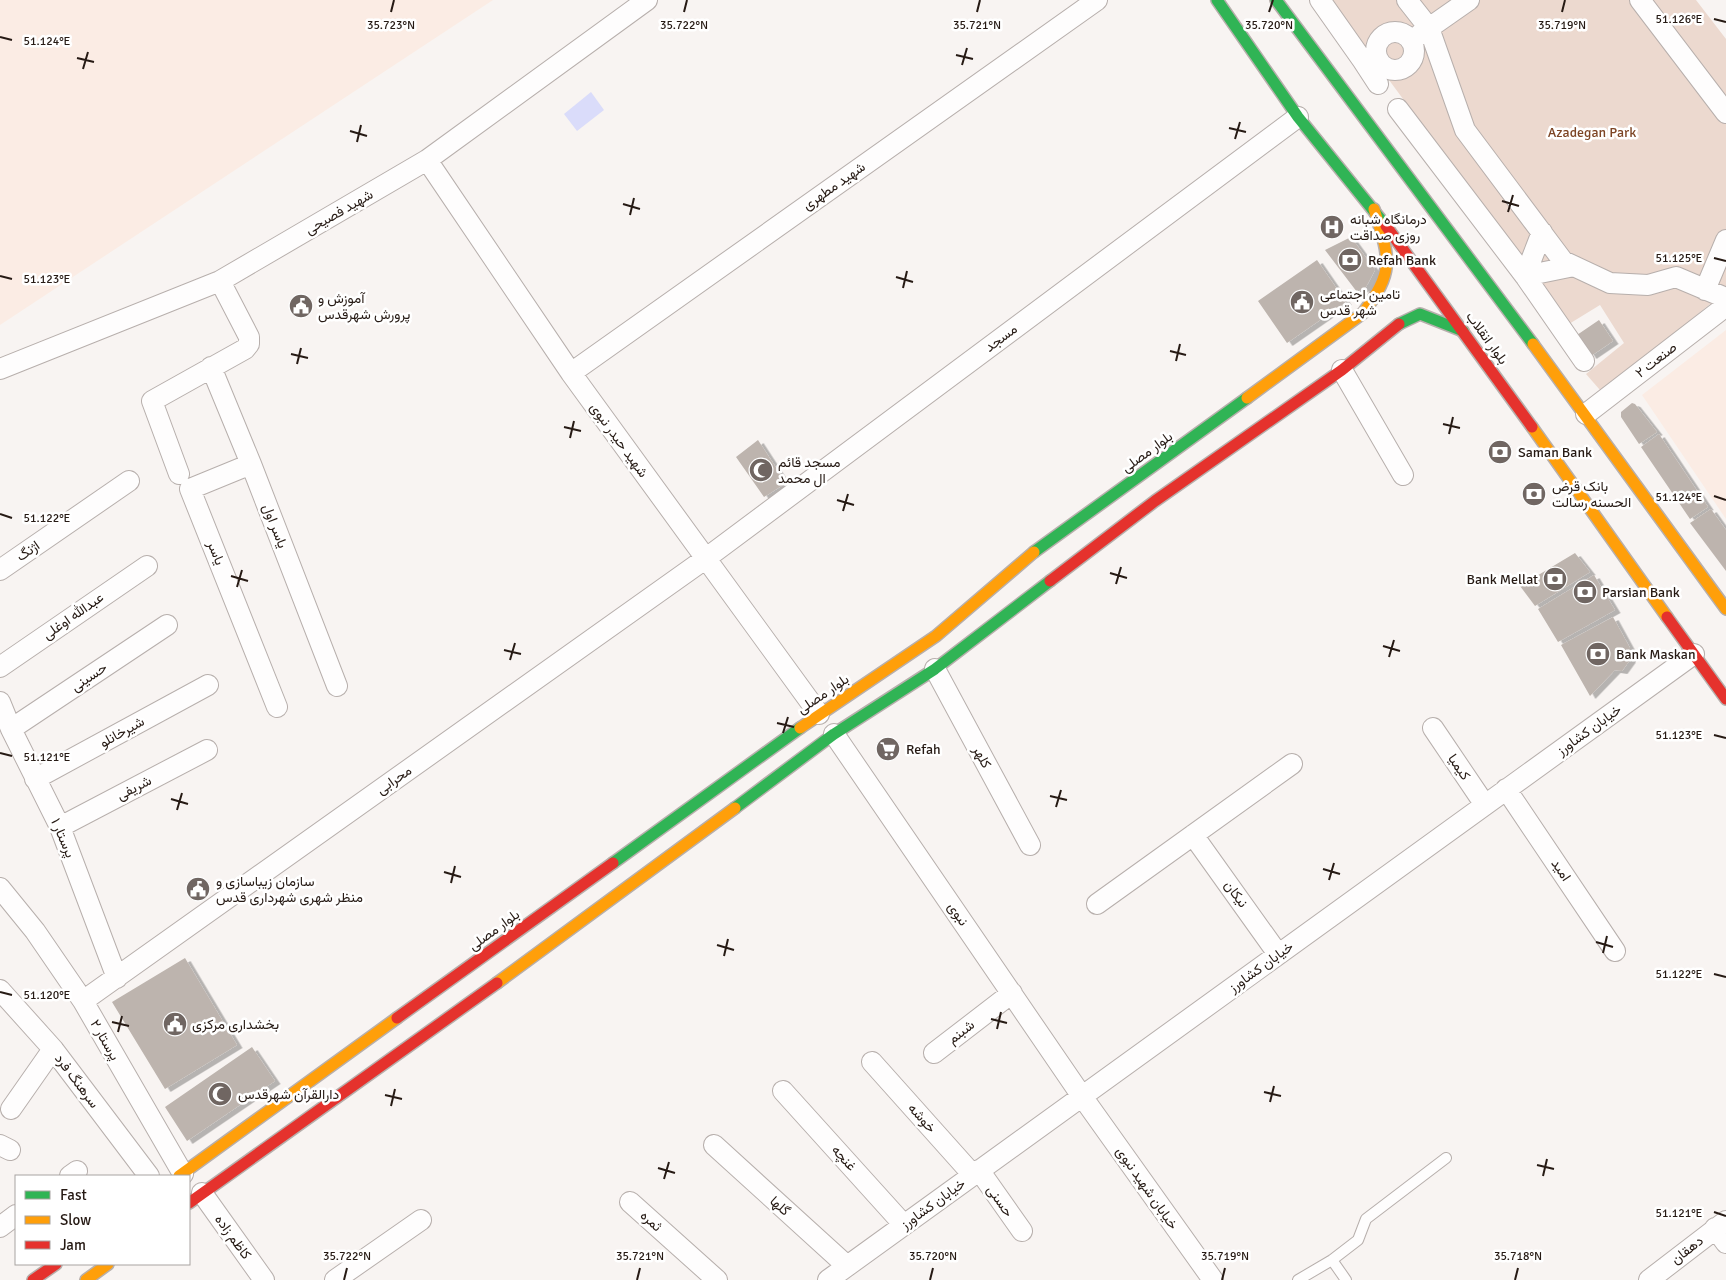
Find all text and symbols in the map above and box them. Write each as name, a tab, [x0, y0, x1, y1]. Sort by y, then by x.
text: 51.126°E	[1656, 12, 1703, 27]
text: 35.723°N	[367, 18, 415, 33]
text: 35.722°N	[660, 18, 708, 33]
text: 35.721°N	[953, 18, 1001, 33]
text: 35.720°N	[1245, 18, 1293, 33]
text: 35.719°N	[1538, 18, 1586, 33]
text: 51.124°E	[24, 34, 71, 49]
park label: Azadegan Park	[1548, 124, 1636, 141]
street label: شهید مطهری	[799, 158, 869, 214]
street label: شهید فصیحی	[302, 186, 376, 238]
place label: درمانگاه شبانه روزی صداقت	[1350, 211, 1427, 244]
hospital icon: درمانگاه شبانه روزی صداقت	[1319, 214, 1345, 240]
bank icon: Refah Bank	[1337, 247, 1363, 273]
text: 51.125°E	[1656, 251, 1703, 266]
place label: Refah Bank	[1368, 252, 1436, 269]
text: 51.123°E	[24, 272, 71, 287]
place label: تامین اجتماعی شهر قدس	[1320, 286, 1401, 319]
public building icon: تامین اجتماعی شهر قدس	[1289, 289, 1315, 315]
place label: آموزش و پرورش شهرقدس	[318, 290, 411, 324]
public building icon: آموزش و پرورش شهرقدس	[288, 293, 314, 319]
street label: بلوار انقلاب	[1462, 308, 1512, 368]
street label: مسجد	[981, 320, 1021, 356]
street label: صنعت ۲	[1632, 338, 1680, 381]
street label: شهید حیدر نبوی	[586, 399, 652, 481]
street label: بلوار مصلی	[1118, 428, 1176, 476]
bank icon: Saman Bank	[1487, 439, 1513, 465]
place label: Saman Bank	[1518, 444, 1592, 461]
place label: مسجد قائم ال محمد	[778, 454, 841, 488]
mosque icon: مسجد قائم ال محمد	[748, 457, 774, 483]
place label: بانک قرض الحسنه رسالت	[1552, 478, 1631, 511]
bank icon: بانک قرض الحسنه رسالت	[1521, 481, 1547, 507]
text: 51.124°E	[1656, 490, 1703, 505]
street label: یاسر اول	[258, 501, 291, 551]
text: 51.122°E	[24, 511, 71, 526]
street label: اژنگ	[13, 537, 43, 565]
street label: یاسر	[203, 538, 228, 568]
bank icon: Bank Mellat	[1542, 566, 1568, 592]
place label: Bank Mellat	[1466, 571, 1538, 588]
bank icon: Parsian Bank	[1572, 579, 1598, 605]
place label: Parsian Bank	[1602, 584, 1680, 601]
street label: عبدالله اوغلی	[39, 589, 107, 643]
bank icon: Bank Maskan	[1585, 641, 1611, 667]
place label: Bank Maskan	[1616, 646, 1696, 663]
street label: حسینی	[68, 659, 110, 695]
street label: بلوار مصلی	[794, 670, 852, 718]
street label: خیابان کشاورز	[1553, 701, 1625, 760]
street label: شیرخانلو	[97, 713, 147, 751]
text: 51.123°E	[1656, 728, 1703, 743]
supermarket icon: Refah	[875, 736, 901, 762]
place label: Refah	[906, 741, 941, 758]
street label: کلهر	[969, 742, 995, 771]
text: 51.121°E	[24, 750, 71, 765]
street label: کیمیا	[1444, 751, 1474, 783]
street label: محرابی	[373, 762, 415, 798]
street label: شریفی	[114, 772, 154, 804]
street label: پرستار ۱	[46, 816, 79, 861]
street label: امید	[1547, 856, 1575, 884]
place label: سازمان زیباسازی و منظر شهری شهرداری قدس	[216, 873, 363, 906]
public building icon: سازمان زیباسازی و منظر شهری شهرداری قدس	[185, 876, 211, 902]
street label: نیکان	[1220, 877, 1252, 911]
street label: نبوی	[944, 899, 972, 929]
street label: بلوار مصلی	[465, 906, 523, 954]
street label: خیابان کشاورز	[1225, 938, 1297, 997]
text: 51.122°E	[1656, 967, 1703, 982]
text: 51.120°E	[24, 988, 71, 1003]
public building icon: بخشداری مرکزی	[162, 1011, 188, 1037]
place label: بخشداری مرکزی	[192, 1016, 279, 1033]
street label: شبنم	[944, 1016, 978, 1048]
street label: پرستار ۲	[86, 1017, 124, 1064]
street label: سرهنگ فرد	[51, 1051, 103, 1111]
mosque icon: دارالقرآن شهرقدس	[207, 1081, 233, 1107]
place label: دارالقرآن شهرقدس	[238, 1086, 339, 1103]
street label: خوشه	[904, 1100, 940, 1136]
street label: غنچه	[827, 1142, 860, 1175]
street label: خیابان شهید نبوی	[1112, 1143, 1182, 1233]
legend	[15, 1175, 190, 1265]
street label: خیابان کشاورز	[897, 1175, 969, 1234]
street label: حسنی	[983, 1182, 1017, 1220]
text: Fast	[60, 1186, 87, 1204]
street label: گلها	[766, 1193, 794, 1219]
text: 51.121°E	[1656, 1206, 1703, 1221]
street label: ثمره	[637, 1207, 665, 1235]
text: Slow	[60, 1211, 91, 1229]
street label: کاظم زاده	[211, 1211, 255, 1263]
street label: دهقان	[1667, 1232, 1707, 1268]
text: Jam	[60, 1236, 86, 1254]
text: 35.722°N	[323, 1249, 371, 1264]
text: 35.721°N	[616, 1249, 664, 1264]
text: 35.720°N	[909, 1249, 957, 1264]
text: 35.719°N	[1201, 1249, 1249, 1264]
text: 35.718°N	[1494, 1249, 1542, 1264]

